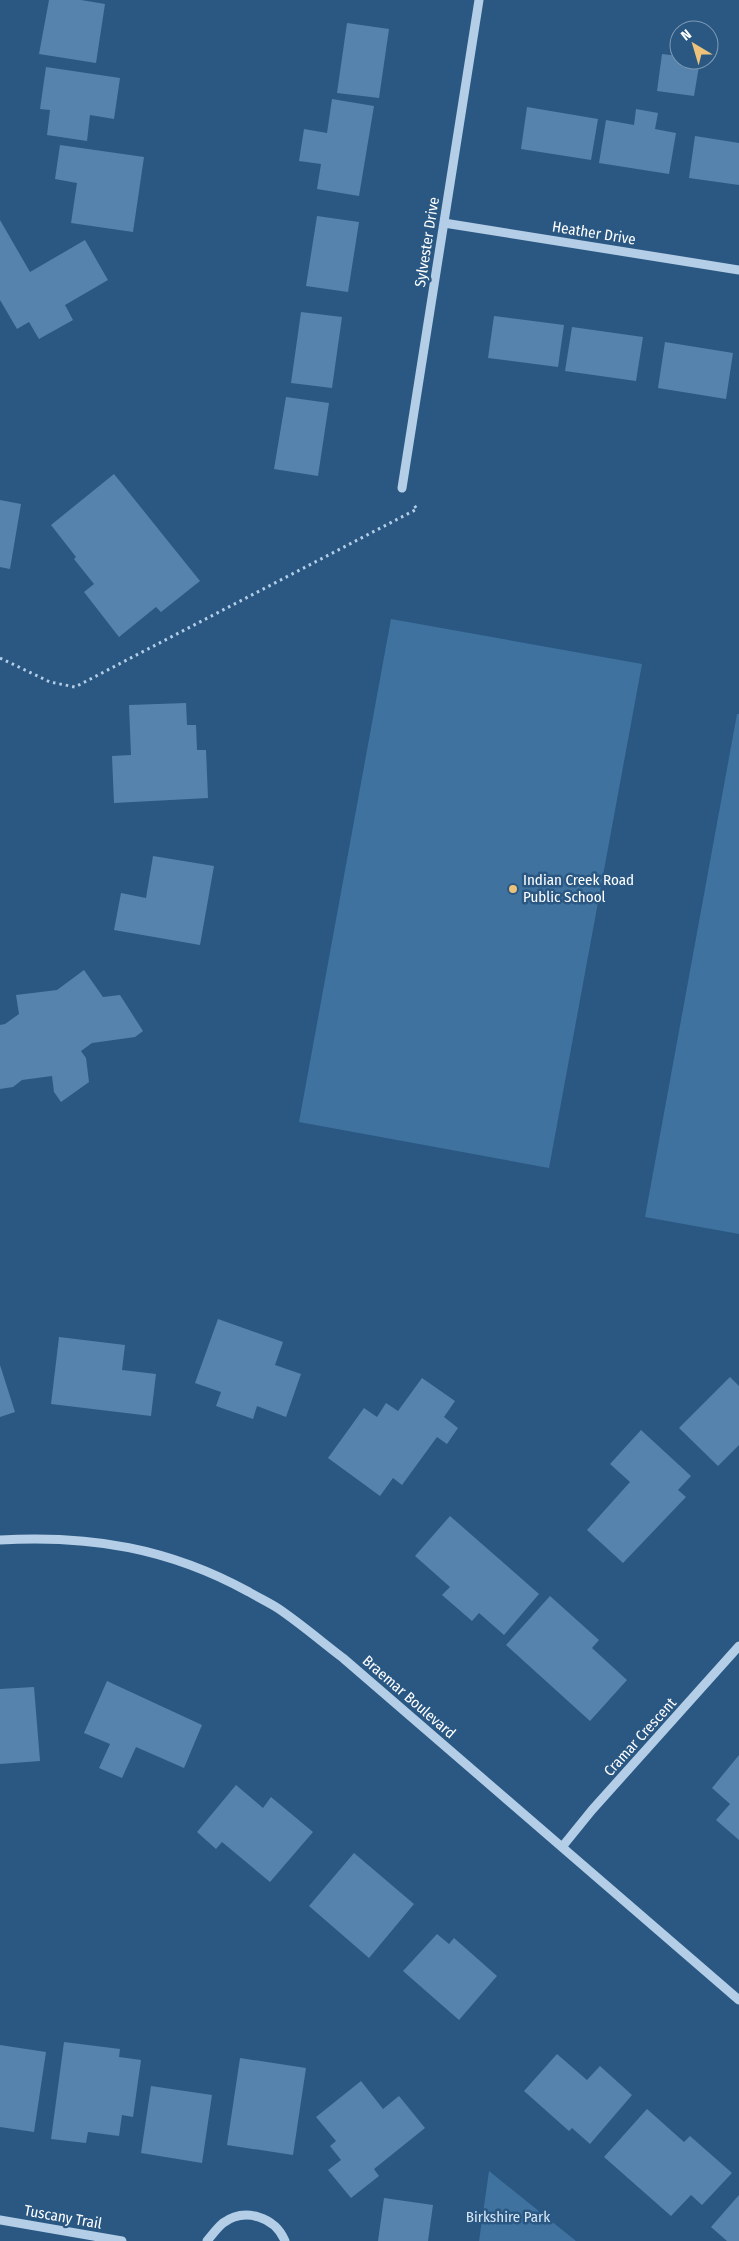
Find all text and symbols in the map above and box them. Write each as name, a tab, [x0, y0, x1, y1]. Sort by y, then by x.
north arrow	[669, 20, 719, 70]
text: N	[678, 26, 695, 44]
street label: Sylvester Drive	[411, 196, 443, 288]
street label: Heather Drive	[551, 218, 637, 248]
place label: Indian Creek Road Public School	[523, 871, 634, 906]
marker: Indian Creek Road Public School	[507, 883, 519, 895]
street label: Braemar Boulevard	[359, 1652, 459, 1742]
street label: Cramar Crescent	[600, 1694, 680, 1780]
street label: Tuscany Trail	[23, 2201, 103, 2233]
park label: Birkshire Park	[466, 2208, 550, 2226]

